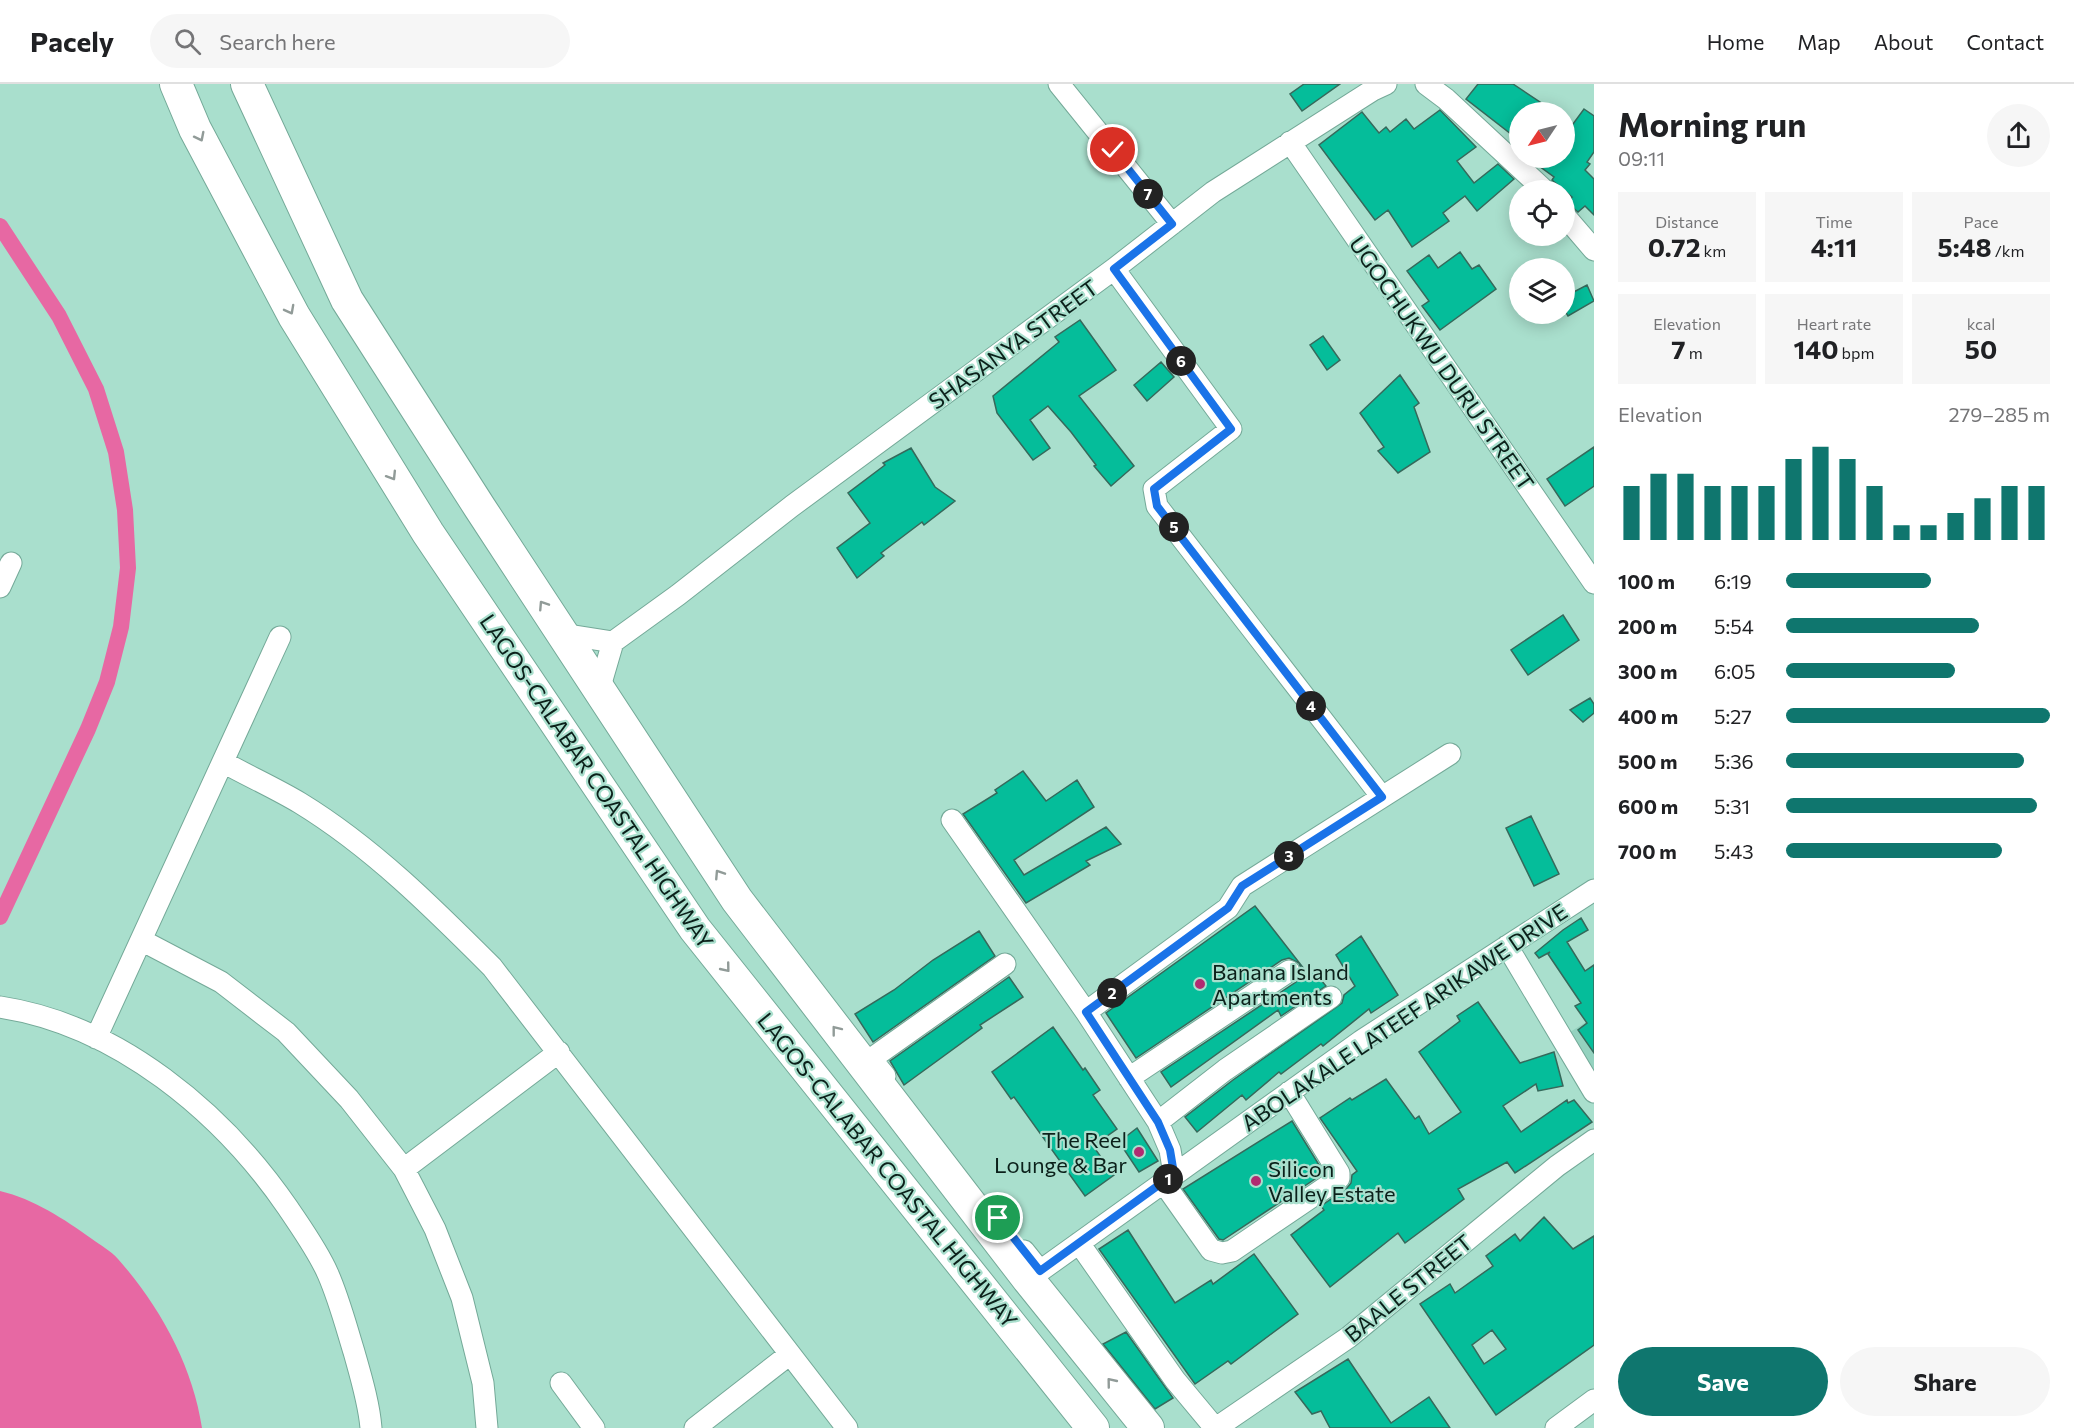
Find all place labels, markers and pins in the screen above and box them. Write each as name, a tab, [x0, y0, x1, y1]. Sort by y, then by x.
pin	[1087, 124, 1138, 175]
pin: 7	[1133, 179, 1163, 209]
pin: 6	[1166, 346, 1196, 376]
pin: 5	[1159, 512, 1189, 542]
pin: 4	[1296, 691, 1326, 721]
pin: 3	[1274, 841, 1304, 871]
place label: Banana Island Apartments	[1212, 958, 1349, 1010]
marker: Banana Island Apartments	[1193, 977, 1207, 991]
pin: 2	[1097, 978, 1127, 1008]
place label: The Reel Lounge & Bar	[994, 1126, 1127, 1178]
marker: The Reel Lounge & Bar	[1132, 1145, 1146, 1159]
place label: Silicon Valley Estate	[1268, 1155, 1396, 1207]
pin: 1	[1153, 1164, 1183, 1194]
marker: Silicon Valley Estate	[1249, 1174, 1263, 1188]
pin	[972, 1192, 1023, 1243]

